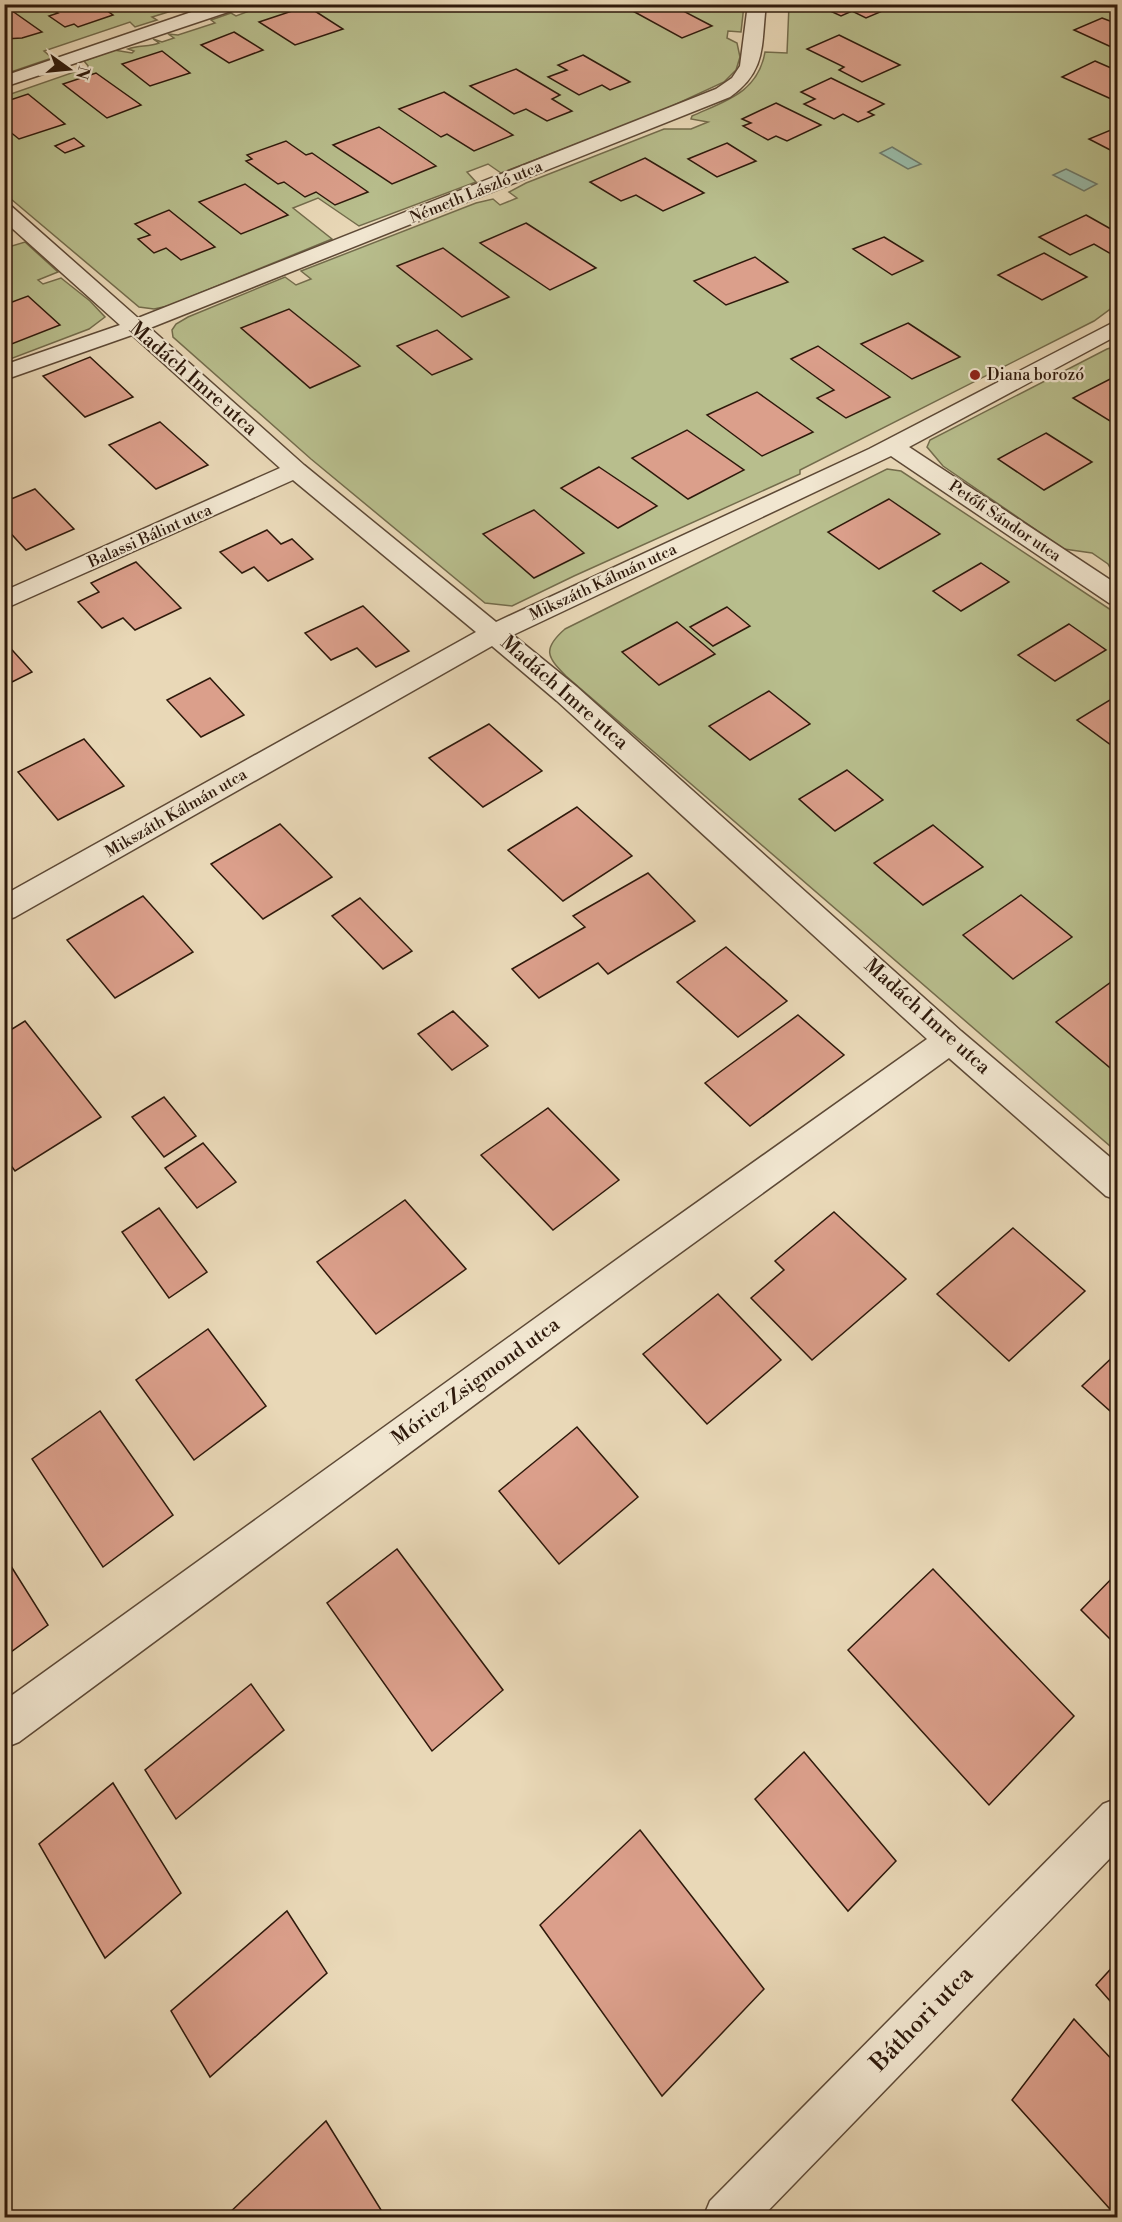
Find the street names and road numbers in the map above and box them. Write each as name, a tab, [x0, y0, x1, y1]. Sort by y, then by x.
street label: Németh László utca	[407, 156, 546, 228]
street label: Madách Imre utca	[124, 317, 263, 442]
street label: Petőfi Sándor utca	[945, 476, 1066, 566]
street label: Balassi Bálint utca	[84, 499, 216, 573]
street label: Mikszáth Kálmán utca	[526, 539, 681, 625]
street label: Madách Imre utca	[495, 631, 634, 756]
street label: Mikszáth Kálmán utca	[101, 764, 251, 862]
street label: Madách Imre utca	[859, 954, 996, 1081]
street label: Móricz Zsigmond utca	[387, 1312, 566, 1451]
street label: Báthori utca	[863, 1959, 980, 2079]

